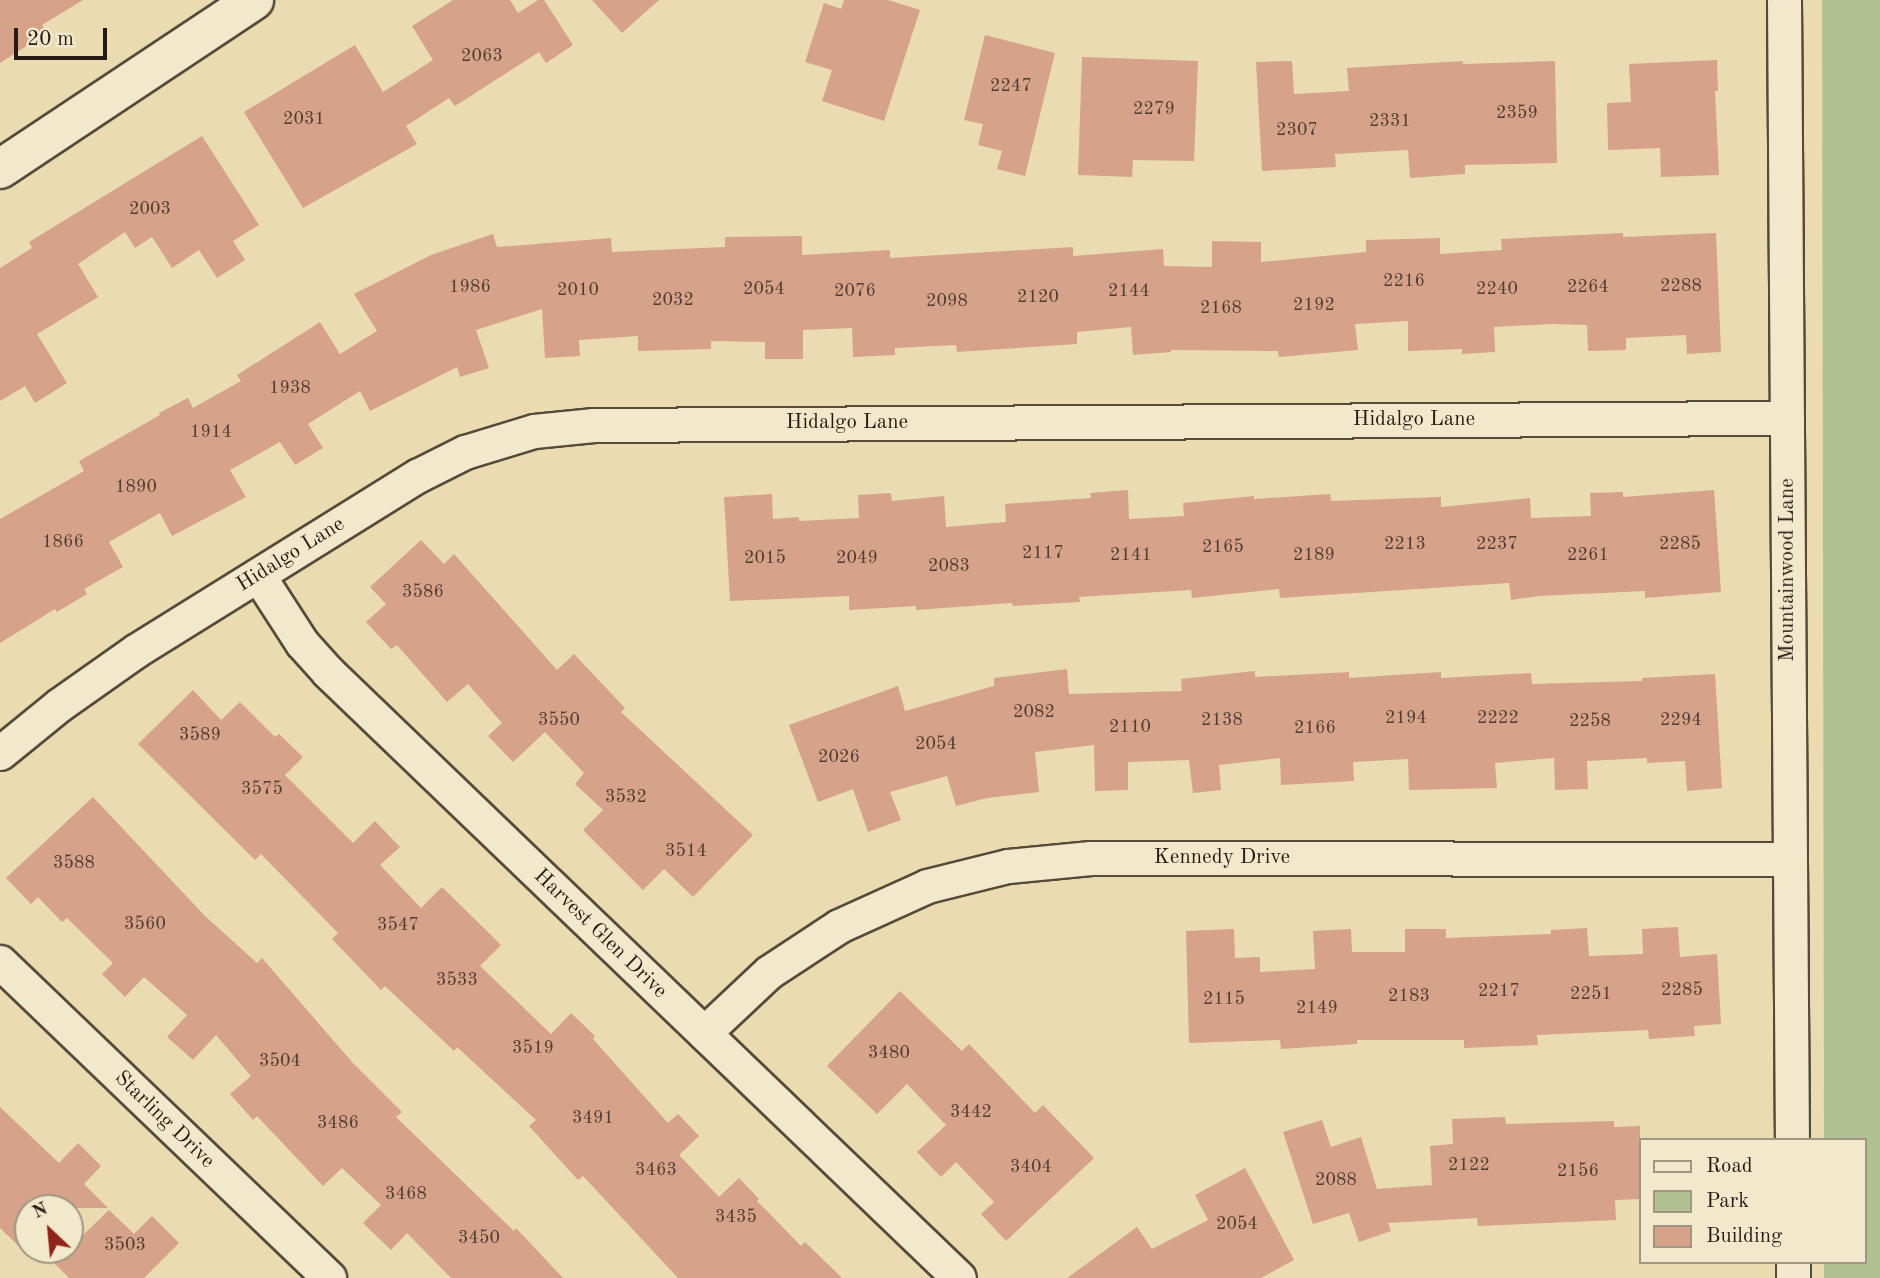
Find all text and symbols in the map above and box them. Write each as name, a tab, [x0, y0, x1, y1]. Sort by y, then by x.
scale bar	[18, 14, 110, 58]
text: 20 m	[27, 29, 74, 50]
house number: 2063	[461, 45, 503, 67]
house number: 2247	[990, 75, 1032, 97]
house number: 2279	[1133, 98, 1175, 120]
house number: 2359	[1496, 102, 1538, 124]
house number: 2031	[283, 108, 325, 130]
house number: 2331	[1369, 110, 1411, 132]
house number: 2307	[1276, 119, 1318, 141]
house number: 2003	[129, 198, 171, 220]
house number: 2216	[1383, 270, 1425, 292]
house number: 2288	[1660, 275, 1702, 297]
house number: 1986	[449, 276, 491, 298]
house number: 2264	[1567, 276, 1609, 298]
house number: 2054	[743, 278, 785, 300]
house number: 2240	[1476, 278, 1518, 300]
house number: 2010	[557, 279, 599, 301]
house number: 2076	[834, 280, 876, 302]
house number: 2144	[1108, 280, 1150, 302]
house number: 2120	[1017, 286, 1059, 308]
house number: 2032	[652, 289, 694, 311]
house number: 2098	[926, 290, 968, 312]
house number: 2192	[1293, 294, 1335, 316]
house number: 2168	[1200, 297, 1242, 319]
house number: 1938	[269, 377, 311, 399]
street label: Hidalgo Lane	[1353, 407, 1475, 433]
street label: Hidalgo Lane	[786, 410, 908, 436]
house number: 1914	[190, 421, 232, 443]
house number: 1890	[115, 476, 157, 498]
street label: Mountainwood Lane	[1775, 478, 1801, 662]
street label: Hidalgo Lane	[232, 512, 350, 598]
house number: 1866	[42, 531, 84, 553]
house number: 2213	[1384, 533, 1426, 555]
house number: 2237	[1476, 533, 1518, 555]
house number: 2285	[1659, 533, 1701, 555]
house number: 2165	[1202, 536, 1244, 558]
house number: 2117	[1022, 542, 1064, 564]
house number: 2141	[1110, 544, 1152, 566]
house number: 2189	[1293, 544, 1335, 566]
house number: 2261	[1567, 544, 1609, 566]
house number: 2015	[744, 547, 786, 569]
house number: 2049	[836, 547, 878, 569]
house number: 2083	[928, 555, 970, 577]
house number: 3586	[402, 581, 444, 603]
house number: 2082	[1013, 701, 1055, 723]
house number: 2194	[1385, 707, 1427, 729]
house number: 2222	[1477, 707, 1519, 729]
house number: 3550	[538, 709, 580, 731]
house number: 2138	[1201, 709, 1243, 731]
house number: 2294	[1660, 709, 1702, 731]
house number: 2258	[1569, 710, 1611, 732]
house number: 2110	[1109, 716, 1151, 738]
house number: 2166	[1294, 717, 1336, 739]
house number: 3589	[179, 724, 221, 746]
house number: 2054	[915, 733, 957, 755]
house number: 2026	[818, 746, 860, 768]
house number: 3575	[241, 778, 283, 800]
house number: 3532	[605, 786, 647, 808]
house number: 3514	[665, 840, 707, 862]
street label: Kennedy Drive	[1154, 845, 1290, 871]
house number: 3588	[53, 852, 95, 874]
street label: Harvest Glen Drive	[528, 864, 672, 1004]
house number: 3560	[124, 913, 166, 935]
house number: 3547	[377, 914, 419, 936]
house number: 3533	[436, 969, 478, 991]
house number: 2285	[1661, 979, 1703, 1001]
house number: 2217	[1478, 980, 1520, 1002]
house number: 2251	[1570, 983, 1612, 1005]
house number: 2183	[1388, 985, 1430, 1007]
house number: 2115	[1203, 988, 1245, 1010]
house number: 2149	[1296, 997, 1338, 1019]
house number: 3519	[512, 1037, 554, 1059]
house number: 3480	[868, 1042, 910, 1064]
house number: 3504	[259, 1050, 301, 1072]
street label: Starling Drive	[109, 1066, 219, 1174]
house number: 3442	[950, 1101, 992, 1123]
house number: 3491	[572, 1107, 614, 1129]
house number: 3486	[317, 1112, 359, 1134]
legend	[1638, 1138, 1866, 1264]
house number: 2122	[1448, 1154, 1490, 1176]
house number: 3404	[1010, 1156, 1052, 1178]
text: Road	[1706, 1156, 1753, 1177]
house number: 3463	[635, 1159, 677, 1181]
house number: 2156	[1557, 1160, 1599, 1182]
house number: 2088	[1315, 1169, 1357, 1191]
house number: 3468	[385, 1183, 427, 1205]
text: Park	[1706, 1191, 1749, 1212]
north arrow	[14, 1194, 84, 1264]
text: N	[30, 1200, 51, 1223]
house number: 3435	[715, 1206, 757, 1228]
house number: 2054	[1216, 1213, 1258, 1235]
text: Building	[1706, 1226, 1782, 1247]
house number: 3450	[458, 1227, 500, 1249]
house number: 3503	[104, 1234, 146, 1256]

